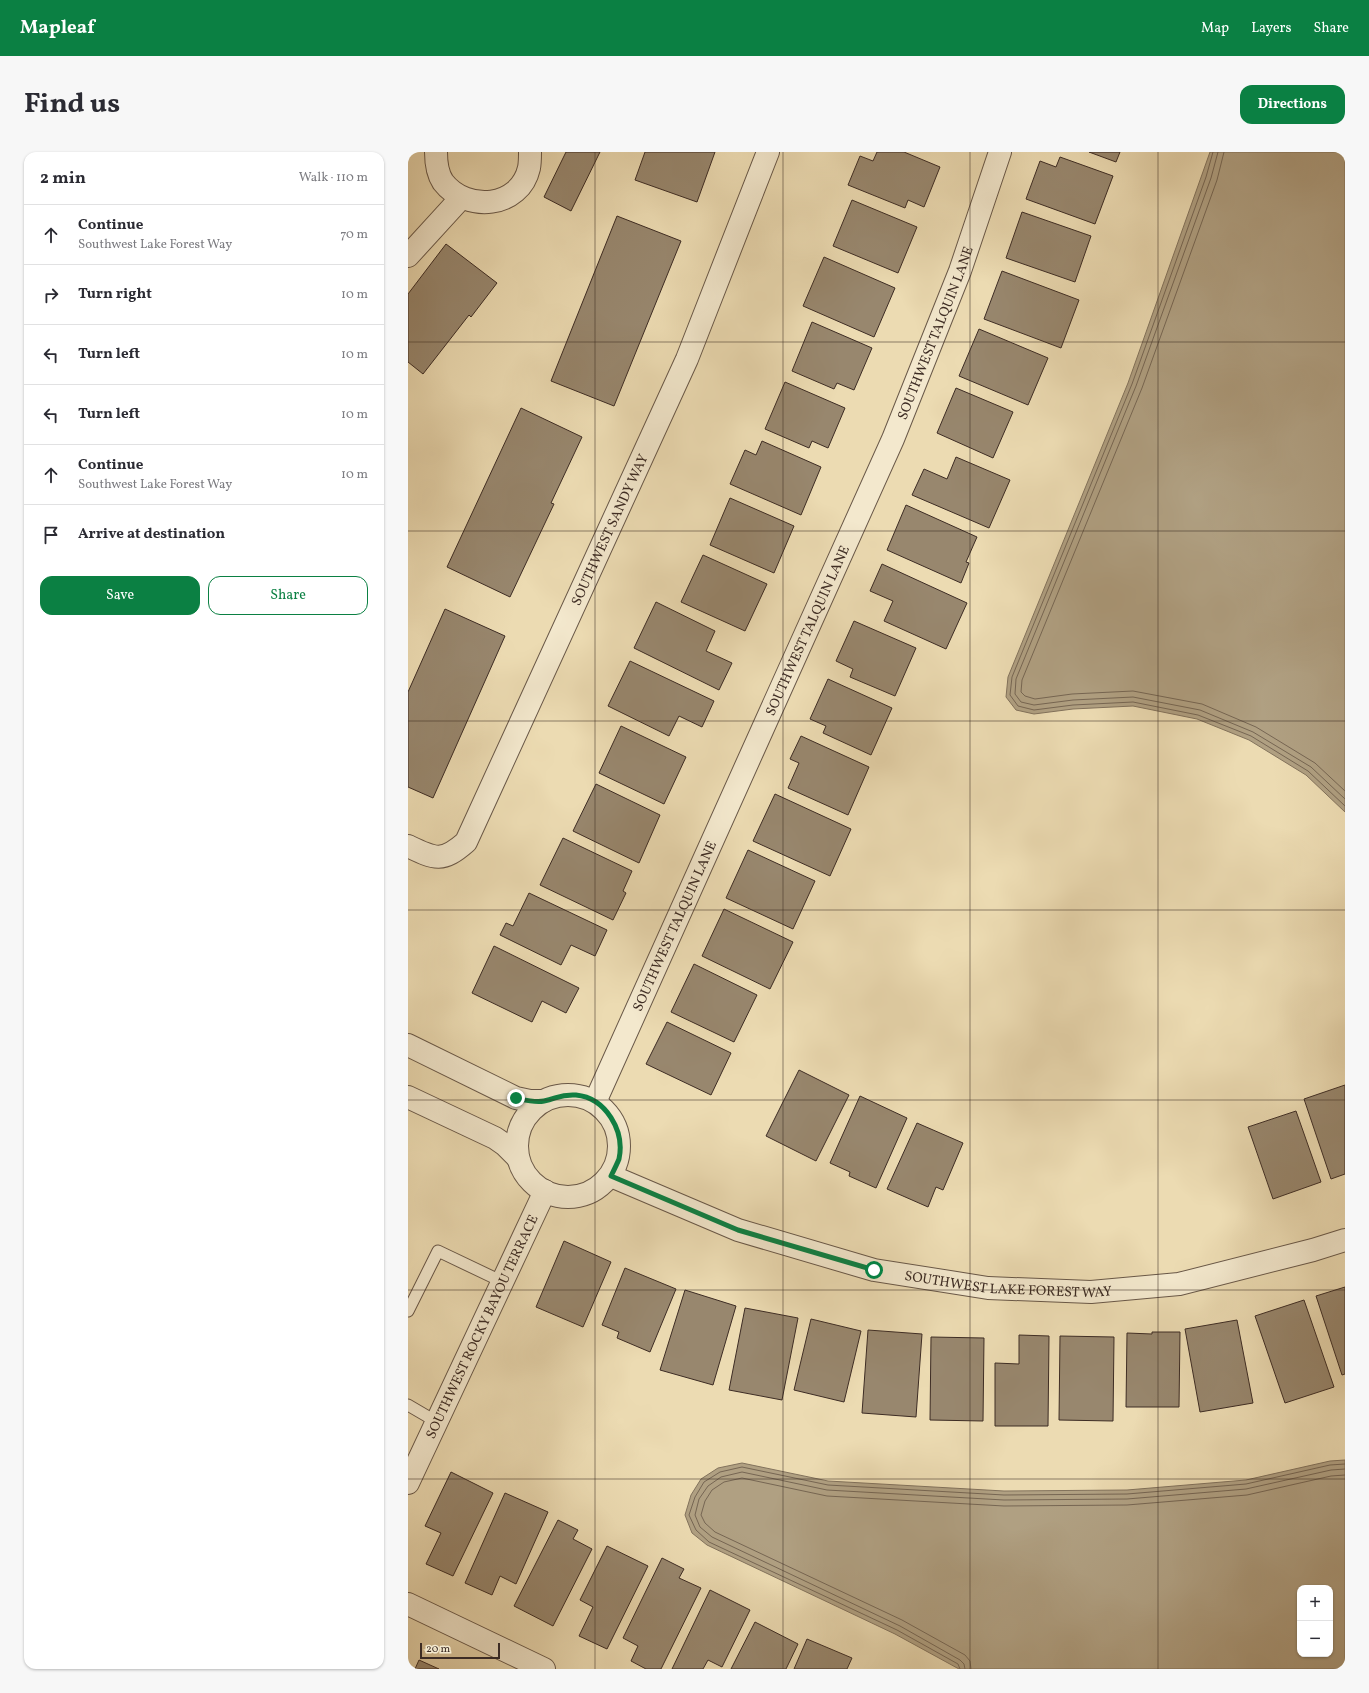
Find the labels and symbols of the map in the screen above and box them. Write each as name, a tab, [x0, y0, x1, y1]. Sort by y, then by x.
street label: SOUTHWEST TALQUIN LANE	[894, 244, 979, 423]
street label: SOUTHWEST SANDY WAY	[567, 451, 653, 609]
street label: SOUTHWEST TALQUIN LANE	[762, 543, 855, 719]
street label: SOUTHWEST TALQUIN LANE	[629, 838, 722, 1015]
route end	[507, 1089, 525, 1107]
street label: SOUTHWEST ROCKY BAYOU TERRACE	[422, 1212, 544, 1442]
route start	[865, 1261, 883, 1279]
street label: SOUTHWEST LAKE FOREST WAY	[903, 1267, 1113, 1303]
scale bar	[420, 1641, 500, 1660]

